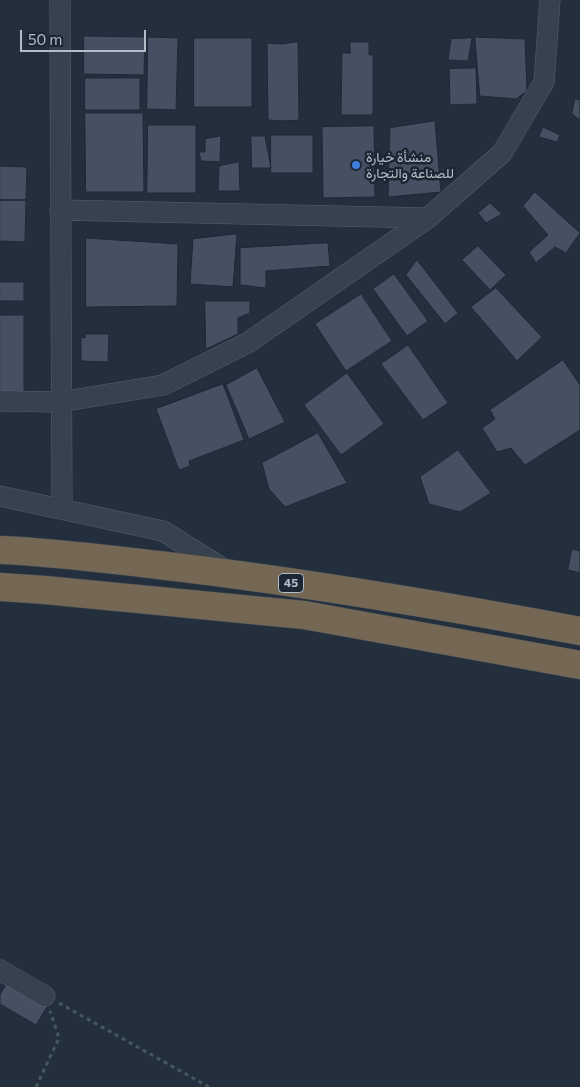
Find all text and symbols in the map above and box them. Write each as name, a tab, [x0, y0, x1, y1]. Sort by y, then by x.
scale bar	[22, 20, 149, 52]
text: 50 m	[28, 30, 62, 48]
place label: منشأة خيارة للصناعة والتجارة	[366, 149, 454, 182]
marker: منشأة خيارة للصناعة والتجارة	[350, 159, 362, 171]
road number: 45	[278, 574, 304, 592]

